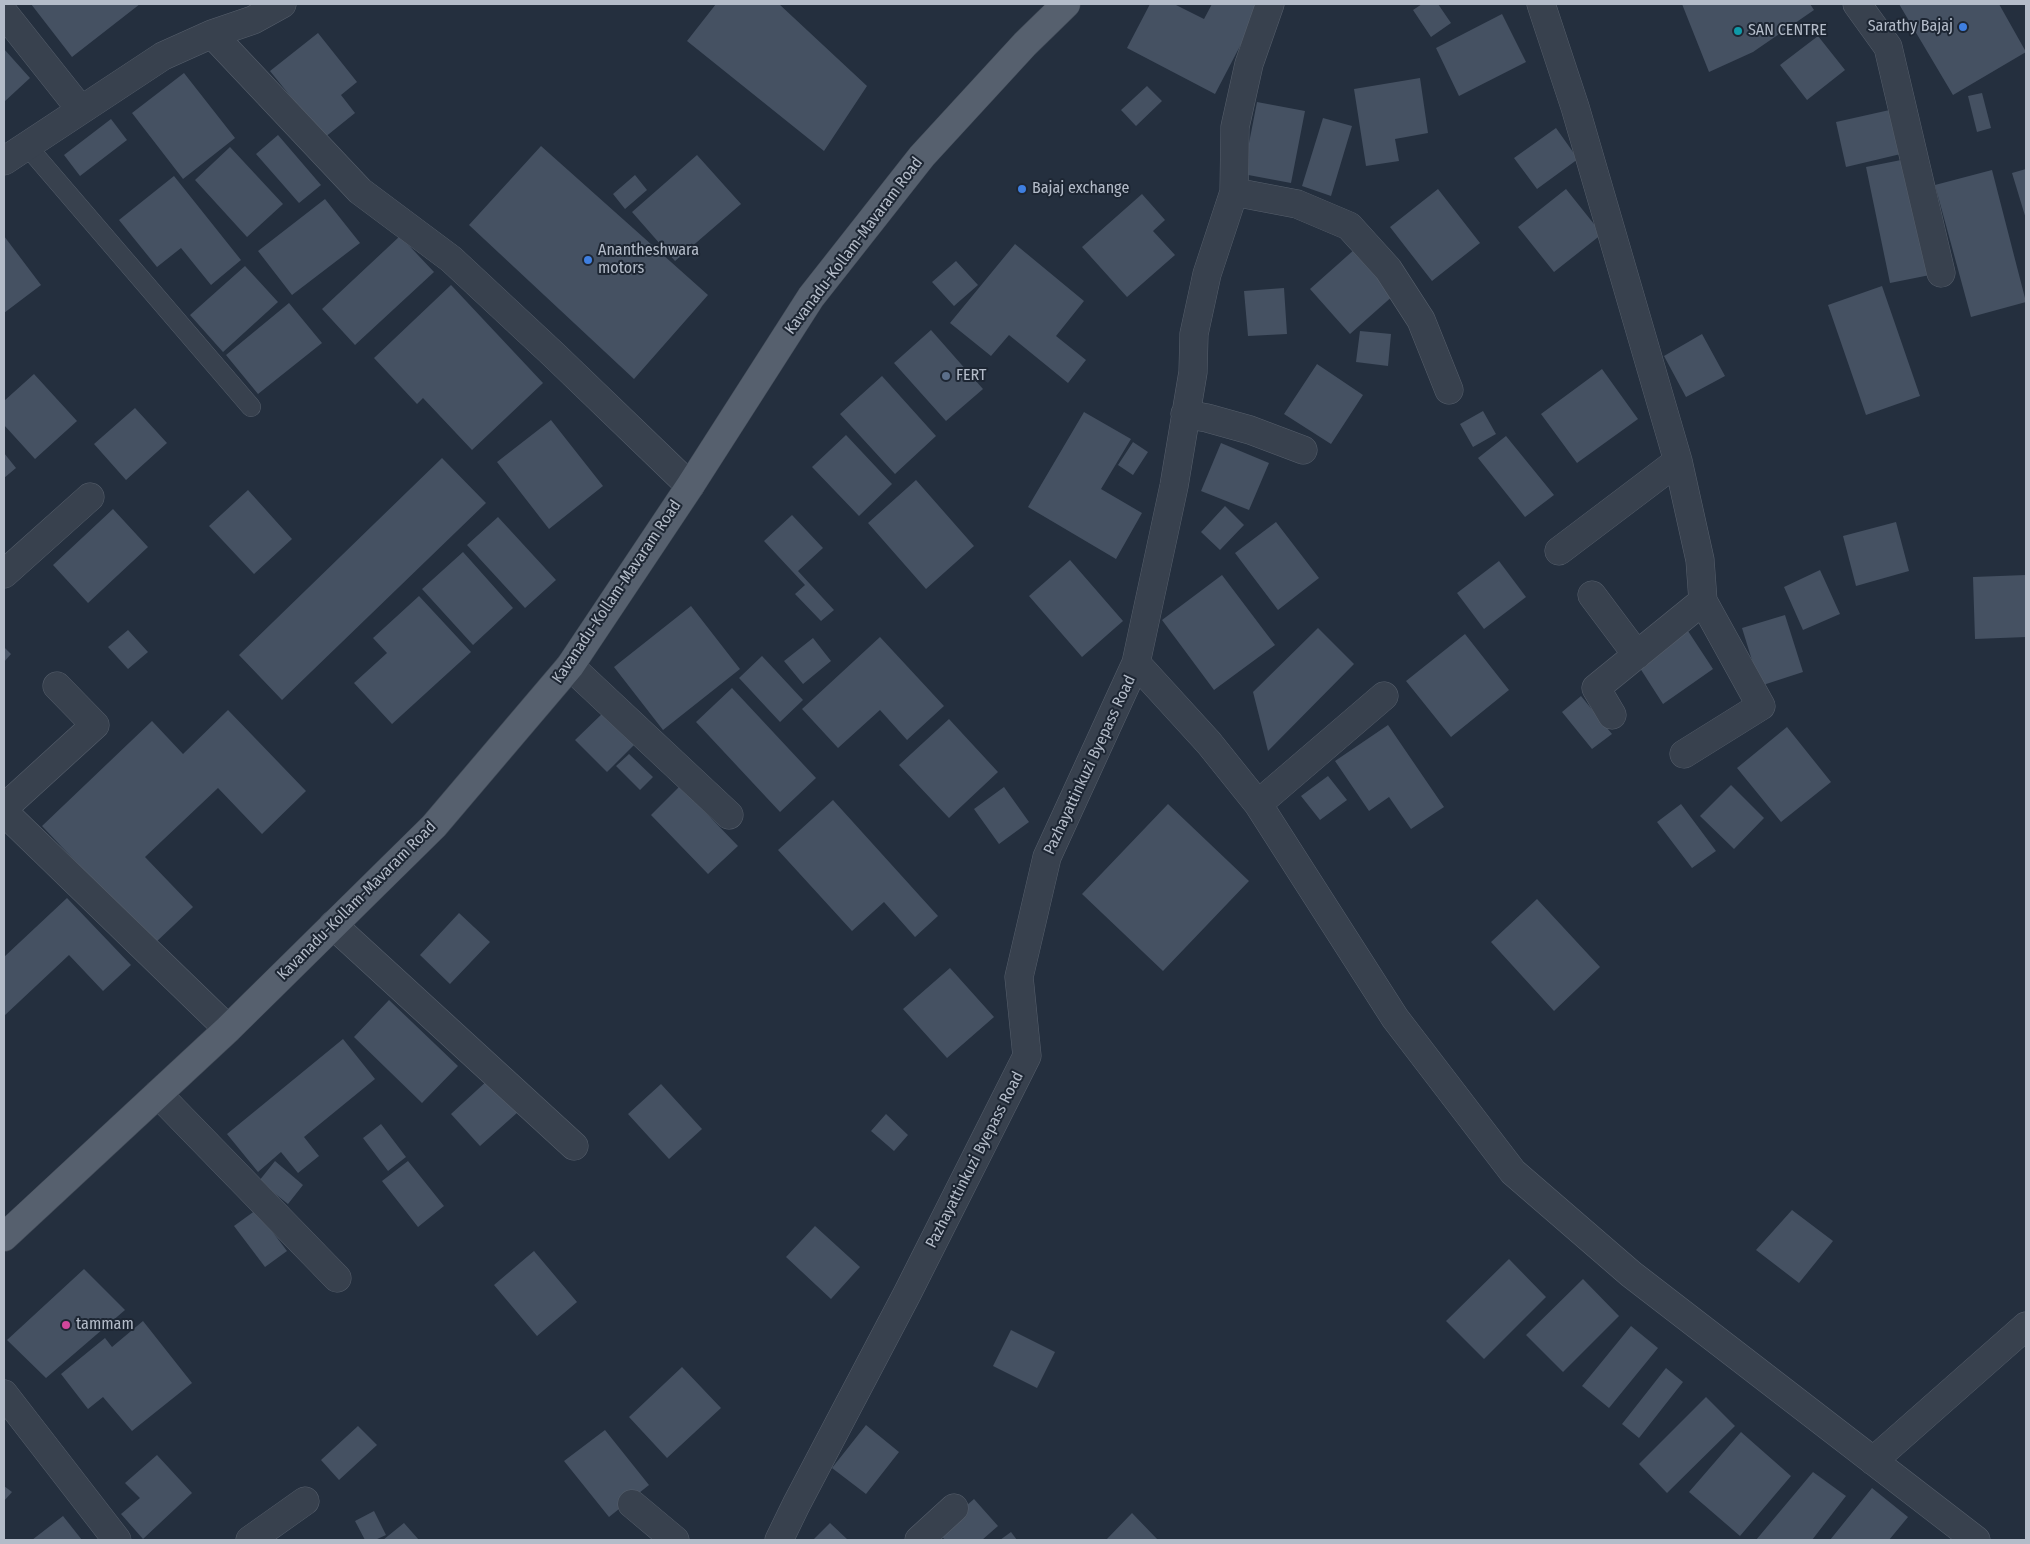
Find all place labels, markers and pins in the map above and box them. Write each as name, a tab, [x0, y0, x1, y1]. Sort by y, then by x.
place label: Sarathy Bajaj	[1868, 17, 1953, 37]
place label: SAN CENTRE	[1748, 21, 1827, 41]
marker: Sarathy Bajaj	[1957, 21, 1969, 33]
marker: SAN CENTRE	[1732, 25, 1744, 37]
place label: Bajaj exchange	[1032, 179, 1129, 199]
marker: Bajaj exchange	[1016, 183, 1028, 195]
place label: Anantheshwara motors	[598, 241, 699, 279]
marker: Anantheshwara motors	[582, 254, 594, 266]
place label: FERT	[956, 366, 986, 386]
marker: FERT	[940, 370, 952, 382]
place label: tammam	[76, 1315, 134, 1335]
marker: tammam	[60, 1319, 72, 1331]

